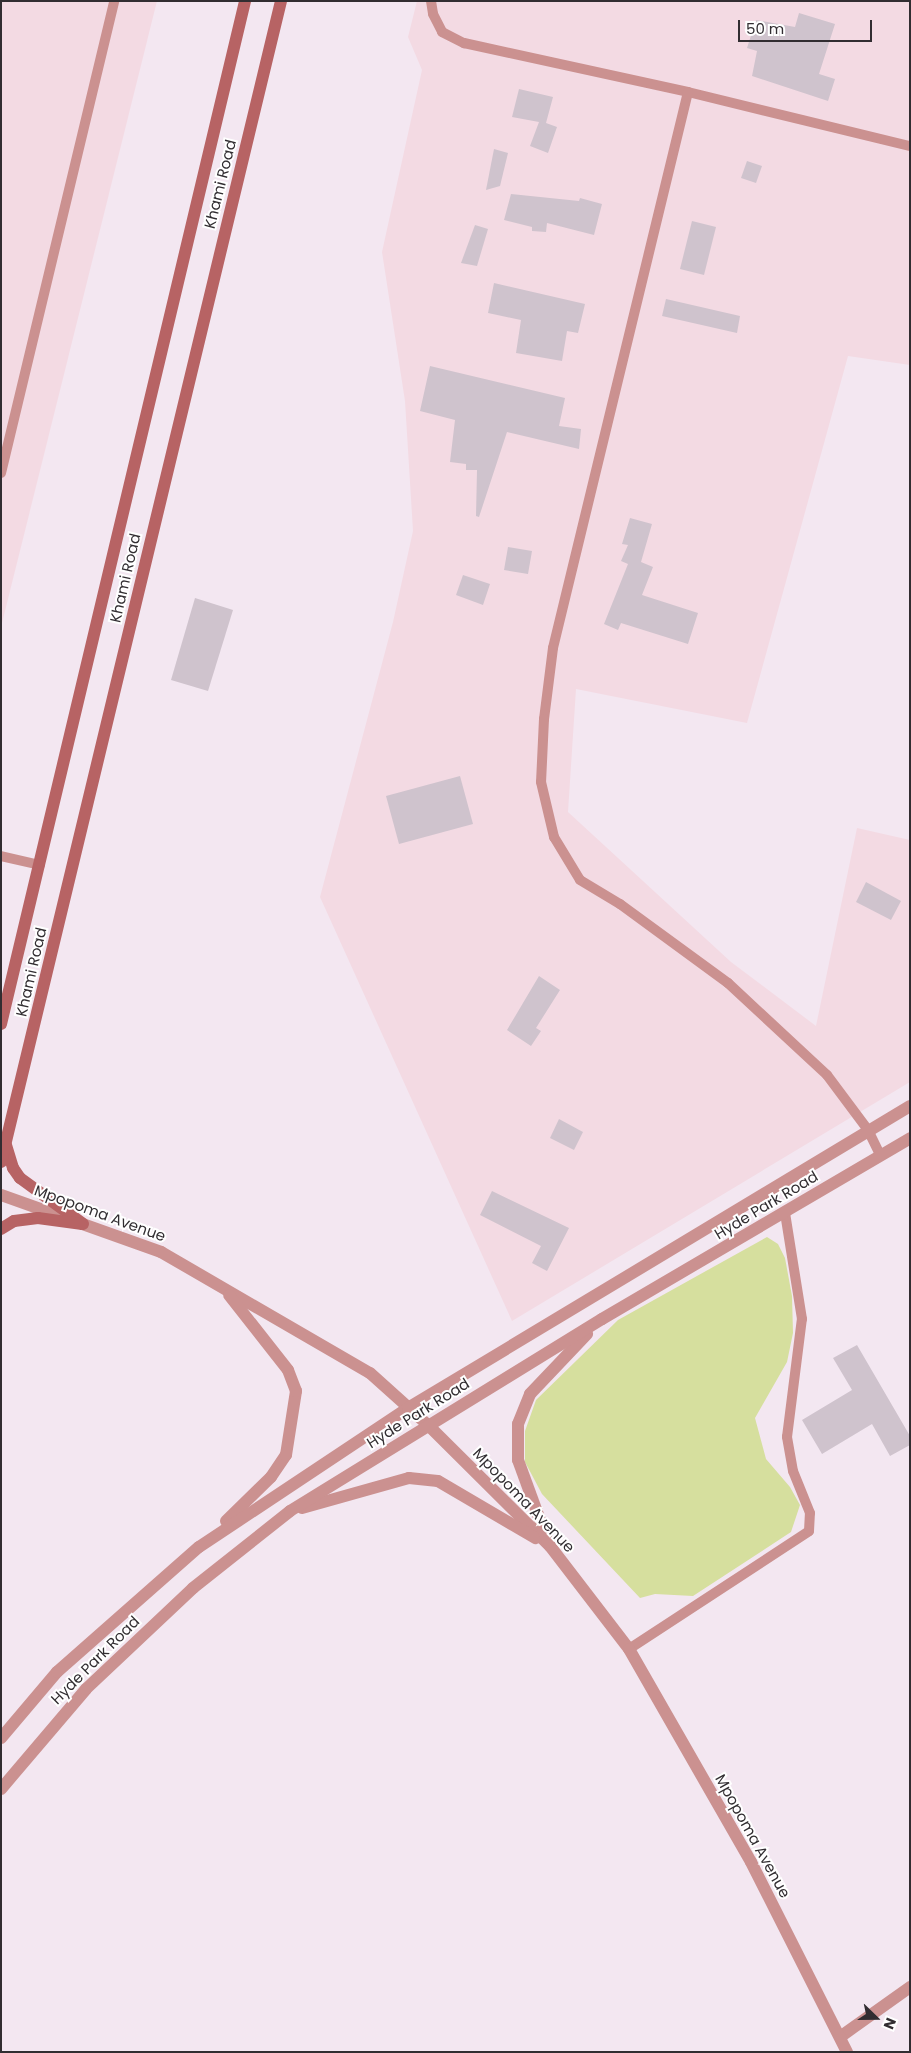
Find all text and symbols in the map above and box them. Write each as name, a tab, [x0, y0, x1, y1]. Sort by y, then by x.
scale bar	[741, 10, 875, 42]
text: 50 m	[746, 18, 784, 39]
street label: Khami Road	[200, 138, 240, 230]
street label: Khami Road	[106, 532, 144, 624]
street label: Khami Road	[12, 926, 50, 1018]
street label: Hyde Park Road	[711, 1167, 821, 1243]
street label: Mpopoma Avenue	[32, 1181, 168, 1245]
street label: Hyde Park Road	[363, 1374, 473, 1452]
street label: Mpopoma Avenue	[469, 1444, 579, 1556]
street label: Hyde Park Road	[47, 1612, 143, 1708]
street label: Mpopoma Avenue	[712, 1771, 794, 1901]
north arrow	[851, 1993, 901, 2043]
text: N	[879, 2015, 901, 2032]

